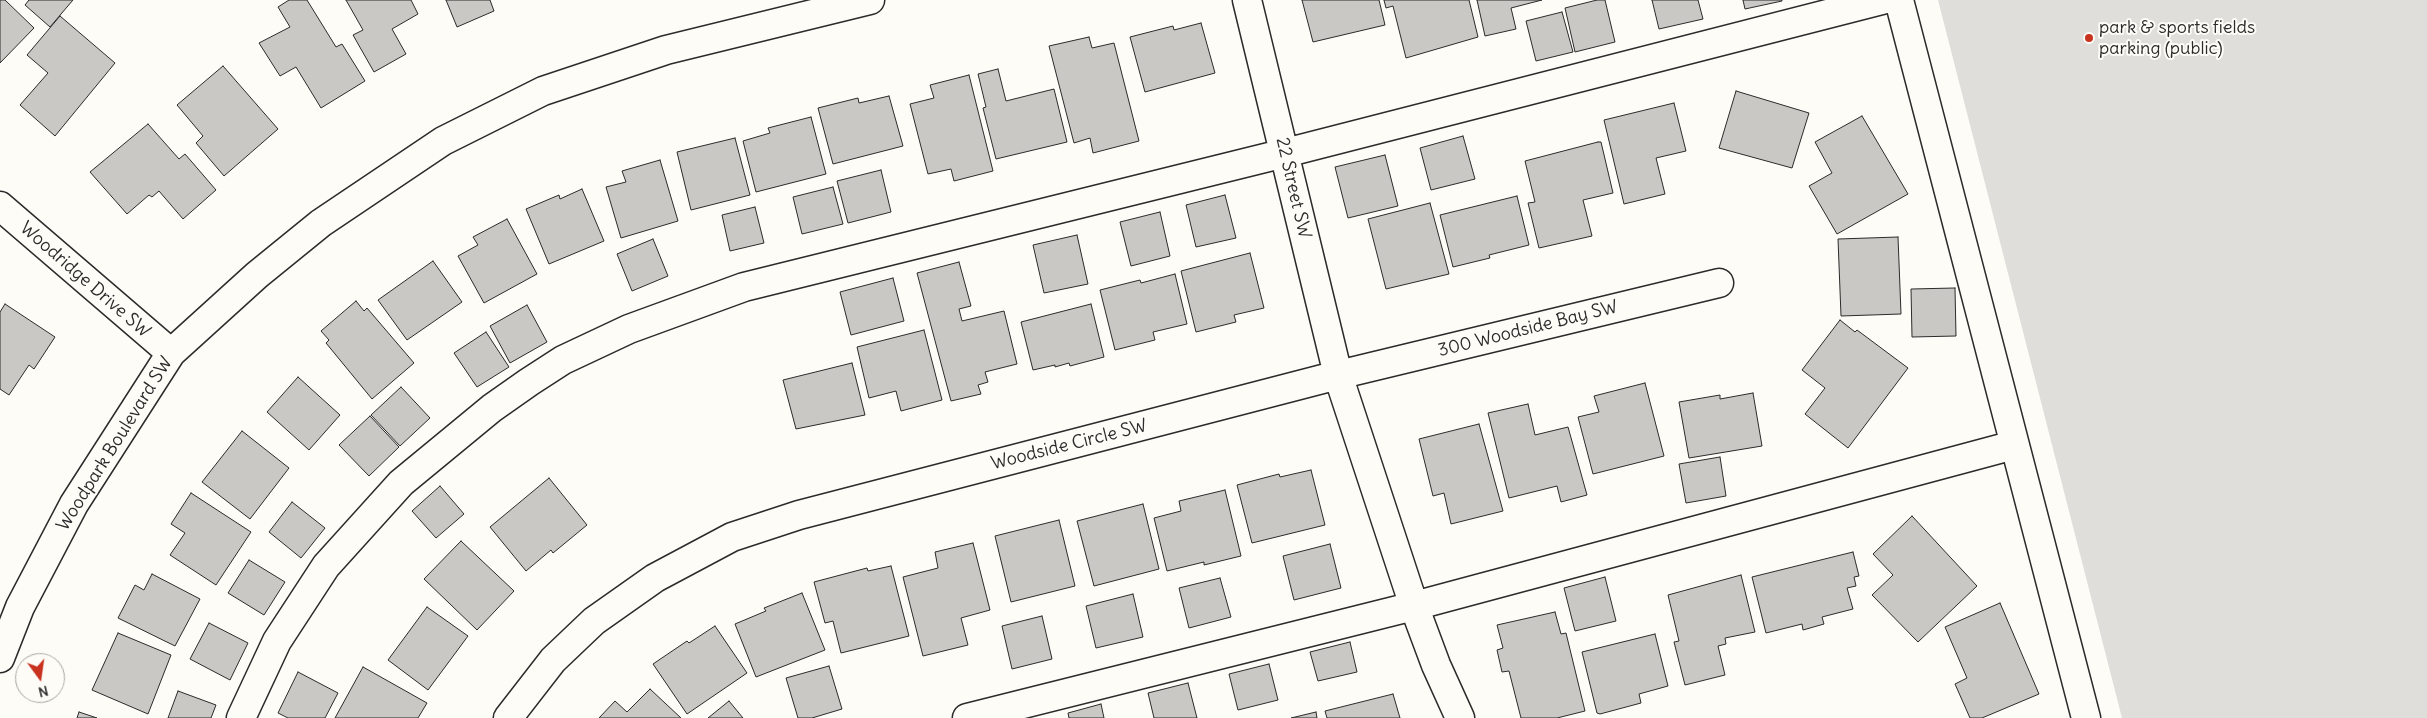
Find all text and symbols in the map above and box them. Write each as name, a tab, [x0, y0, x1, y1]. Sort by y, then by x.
place label: park & sports fields parking (public)	[2099, 17, 2255, 59]
marker: park & sports fields parking (public)	[2083, 32, 2095, 44]
street label: 22 Street SW	[1271, 136, 1315, 240]
street label: Woodridge Drive SW	[15, 217, 155, 343]
street label: 300 Woodside Bay SW	[1436, 296, 1620, 362]
street label: Woodpark Boulevard SW	[52, 353, 178, 535]
street label: Woodside Circle SW	[989, 415, 1149, 475]
north arrow	[15, 653, 65, 703]
text: N	[37, 682, 50, 701]

